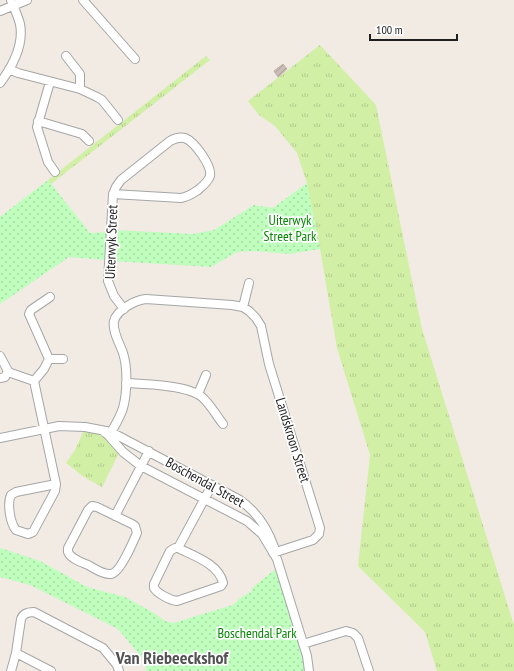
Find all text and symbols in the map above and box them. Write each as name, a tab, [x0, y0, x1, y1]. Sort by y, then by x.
scale bar	[370, 16, 457, 42]
text: 100 m	[376, 22, 403, 37]
street label: Uiterwyk Street	[101, 204, 121, 279]
park label: Uiterwyk Street Park	[264, 211, 317, 245]
street label: Landskroon Street	[272, 395, 314, 485]
street label: Boschendal Street	[162, 453, 248, 511]
park label: Boschendal Park	[217, 624, 297, 642]
district label: Van Riebeeckshof	[115, 646, 229, 669]

